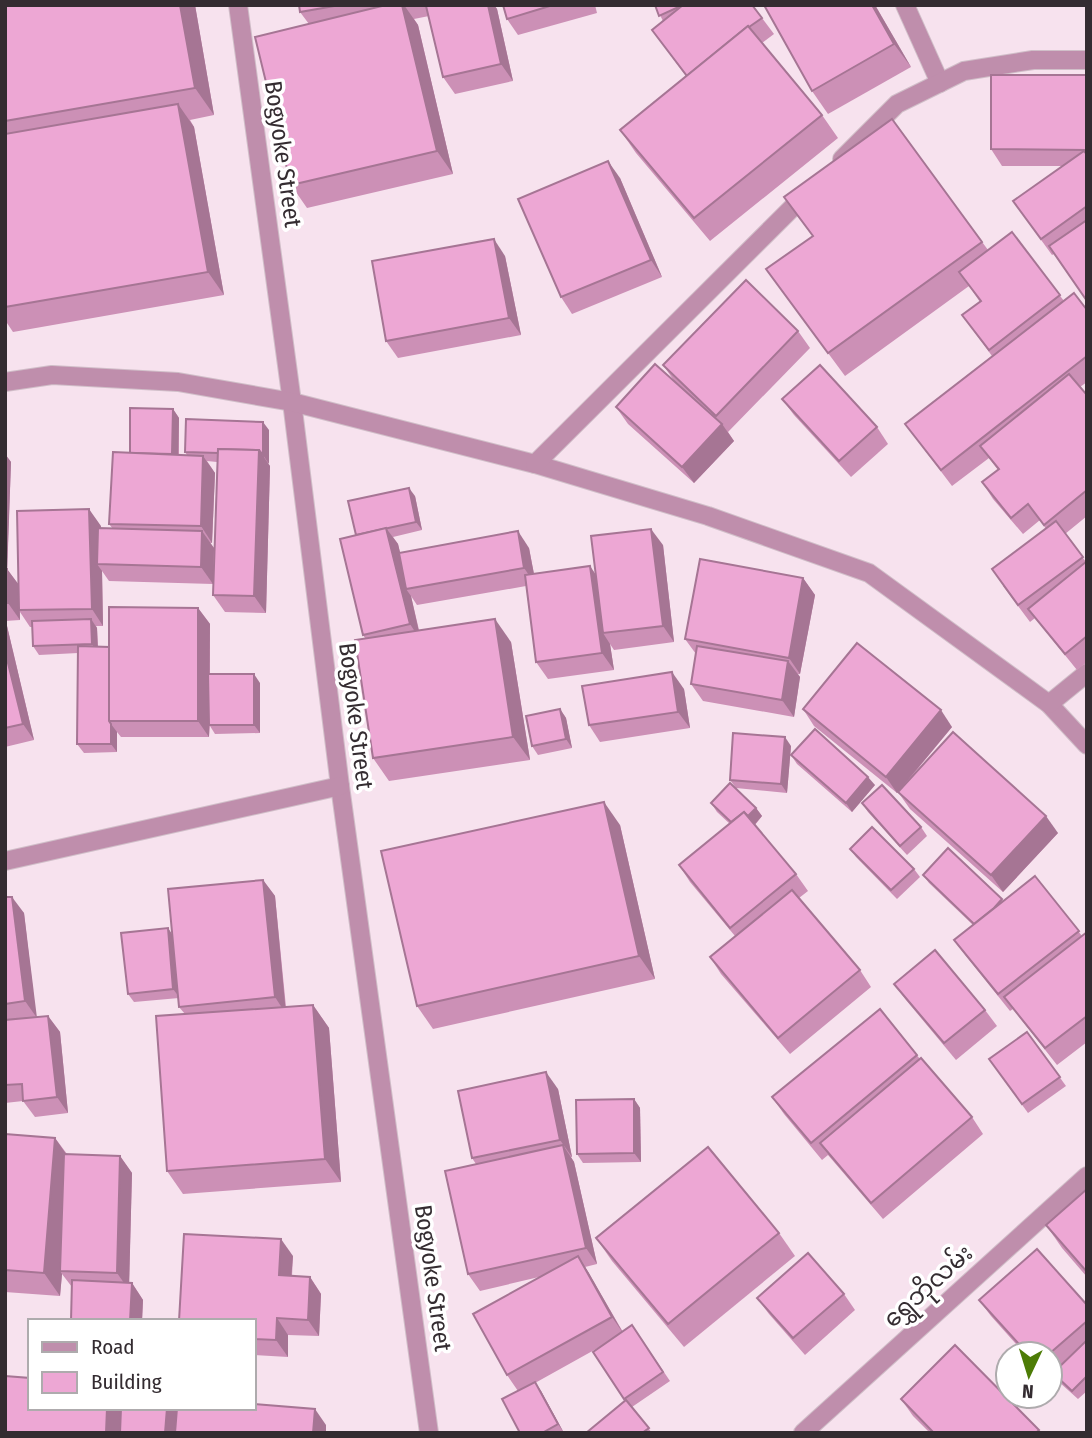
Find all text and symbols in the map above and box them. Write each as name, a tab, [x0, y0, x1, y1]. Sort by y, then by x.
street label: Bogyoke Street	[259, 79, 307, 229]
street label: Bogyoke Street	[333, 641, 379, 791]
street label: Bogyoke Street	[409, 1203, 457, 1353]
street label: ရွှေဘိုလမ်း	[876, 1237, 982, 1337]
legend	[28, 1319, 256, 1410]
text: Road	[91, 1334, 135, 1360]
north arrow	[994, 1340, 1064, 1410]
text: Building	[91, 1369, 162, 1395]
text: N	[1021, 1380, 1034, 1403]

